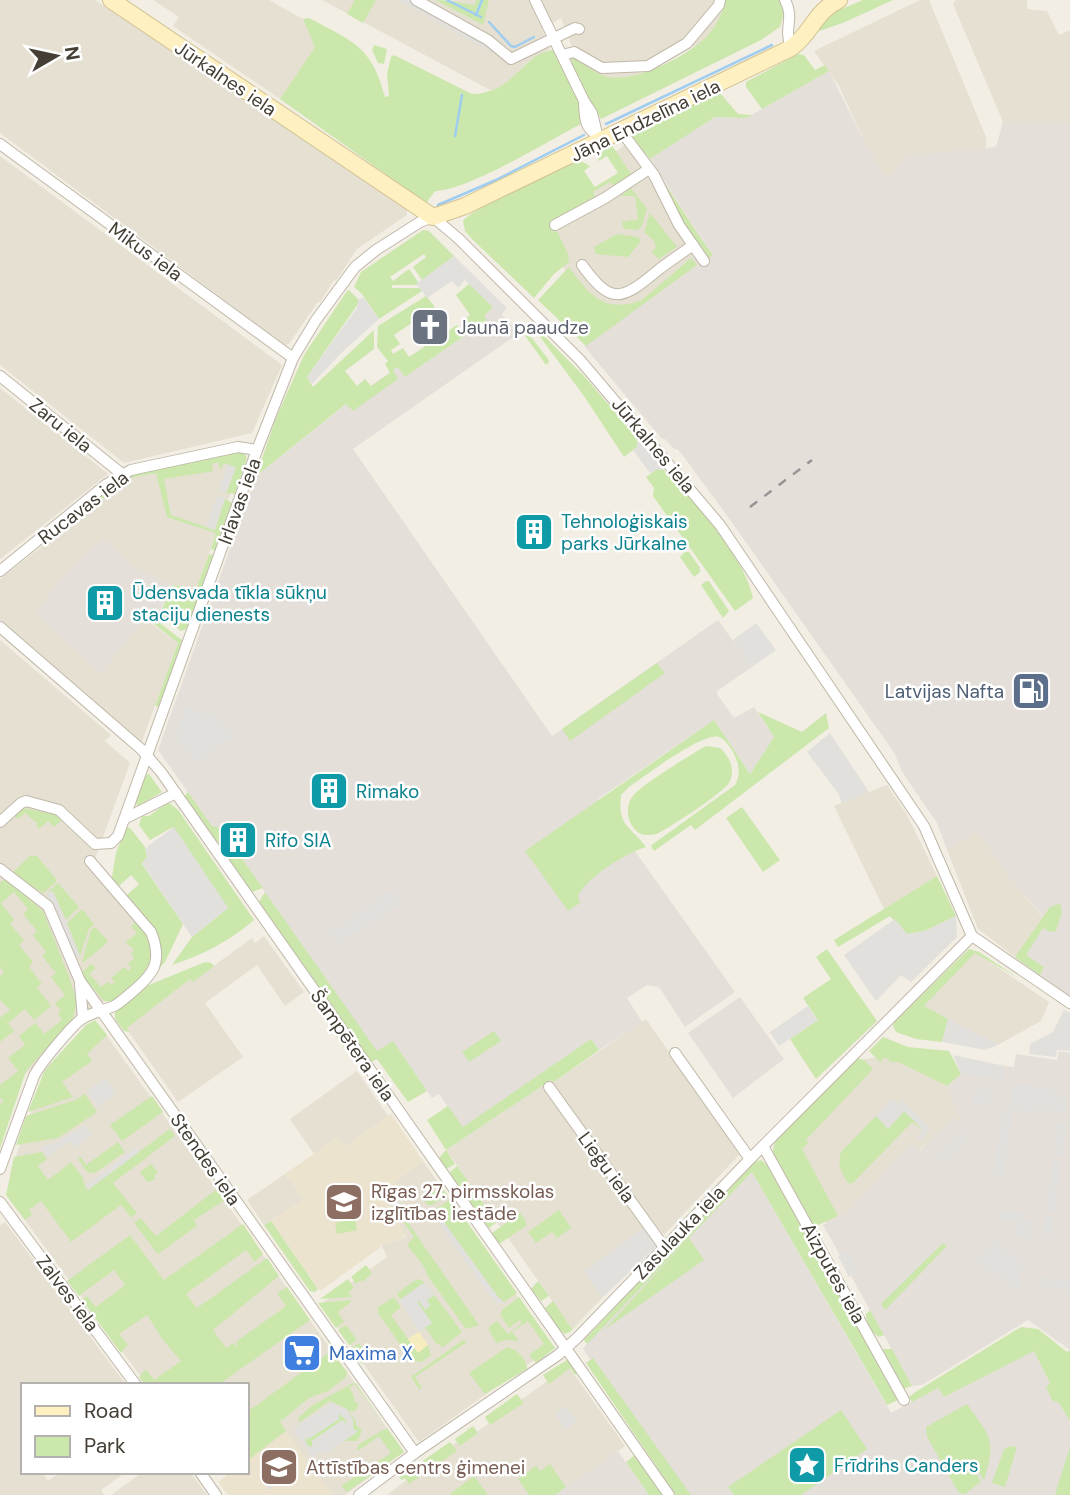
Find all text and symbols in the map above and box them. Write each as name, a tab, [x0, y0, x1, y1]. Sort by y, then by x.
north arrow	[21, 21, 91, 91]
street label: Jūrkalnes iela	[170, 35, 282, 122]
text: N	[59, 45, 86, 62]
street label: Jāņa Endzelīna iela	[566, 73, 724, 168]
street label: Mikus iela	[104, 216, 188, 287]
church icon: Jaunā paaudze	[409, 306, 451, 348]
place label: Jaunā paaudze	[457, 315, 589, 340]
street label: Jūrkalnes iela	[606, 392, 701, 498]
street label: Zaru iela	[24, 393, 97, 458]
street label: Irlavas iela	[212, 455, 267, 548]
street label: Rucavas iela	[33, 465, 134, 550]
place label: Tehnoloģiskais parks Jūrkalne	[561, 509, 688, 556]
building icon: Tehnoloģiskais parks Jūrkalne	[513, 511, 555, 553]
place label: Ūdensvada tīkla sūkņu staciju dienests	[132, 580, 327, 627]
building icon: Ūdensvada tīkla sūkņu staciju dienests	[84, 582, 126, 624]
fuel station icon: Latvijas Nafta	[1010, 670, 1052, 712]
place label: Latvijas Nafta	[885, 679, 1004, 704]
building icon: Rimako	[308, 770, 350, 812]
place label: Rimako	[356, 779, 419, 804]
building icon: Rifo SIA	[217, 819, 259, 861]
place label: Rifo SIA	[265, 828, 332, 853]
street label: Šampētera iela	[305, 984, 400, 1106]
street label: Stendes iela	[165, 1108, 247, 1210]
street label: Lieģu iela	[572, 1127, 641, 1208]
place label: Rīgas 27. pirmsskolas izglītības iestāde	[371, 1179, 554, 1226]
street label: Zasulauka iela	[628, 1180, 730, 1285]
school or university icon: Rīgas 27. pirmsskolas izglītības iestāde	[323, 1181, 365, 1223]
street label: Aizputes iela	[796, 1219, 871, 1328]
street label: Zalves iela	[31, 1250, 105, 1337]
supermarket icon: Maxima X	[281, 1332, 323, 1374]
place label: Maxima X	[329, 1341, 413, 1366]
legend	[21, 1383, 248, 1474]
text: Road	[84, 1397, 133, 1425]
text: Park	[84, 1432, 126, 1460]
place icon: Frīdrihs Canders	[786, 1444, 828, 1486]
school or university icon: Attīstības centrs ģimenei	[258, 1446, 300, 1488]
place label: Frīdrihs Canders	[834, 1453, 979, 1478]
place label: Attīstības centrs ģimenei	[306, 1455, 525, 1480]

